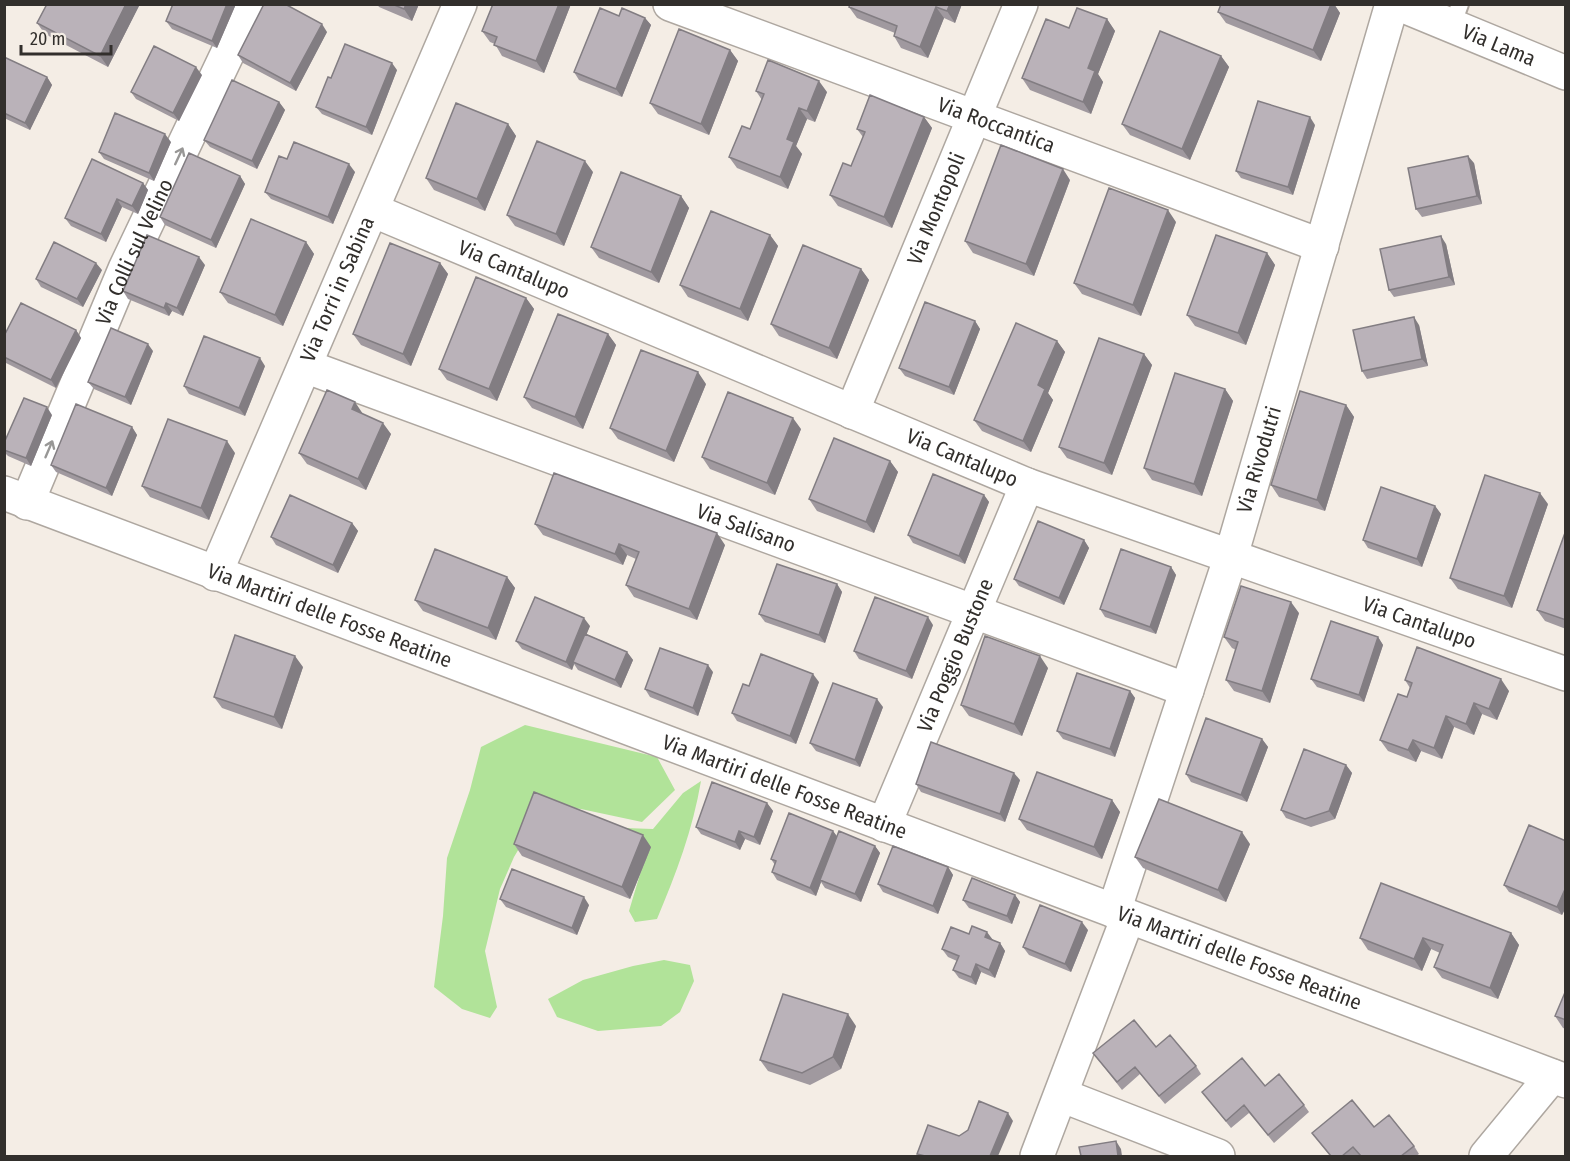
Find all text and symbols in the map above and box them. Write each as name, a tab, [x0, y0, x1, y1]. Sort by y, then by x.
scale bar	[21, 18, 111, 56]
street label: Via Lama	[1458, 18, 1539, 72]
text: 20 m	[30, 28, 65, 50]
street label: Via Roccantica	[934, 91, 1059, 159]
one-way arrow	[173, 147, 185, 165]
street label: Via Montopoli	[901, 149, 971, 269]
street label: Via Colli sul Velino	[90, 175, 179, 329]
street label: Via Torri in Sabina	[295, 213, 380, 366]
street label: Via Cantalupo	[454, 235, 574, 305]
street label: Via Rivodutri	[1231, 403, 1287, 516]
street label: Via Cantalupo	[902, 423, 1022, 493]
one-way arrow	[44, 441, 55, 459]
street label: Via Salisano	[693, 498, 799, 558]
street label: Via Martiri delle Fosse Reatine	[204, 558, 456, 673]
street label: Via Poggio Bustone	[912, 575, 999, 736]
street label: Via Cantalupo	[1359, 591, 1479, 654]
street label: Via Martiri delle Fosse Reatine	[659, 729, 910, 845]
street label: Via Martiri delle Fosse Reatine	[1113, 900, 1365, 1016]

